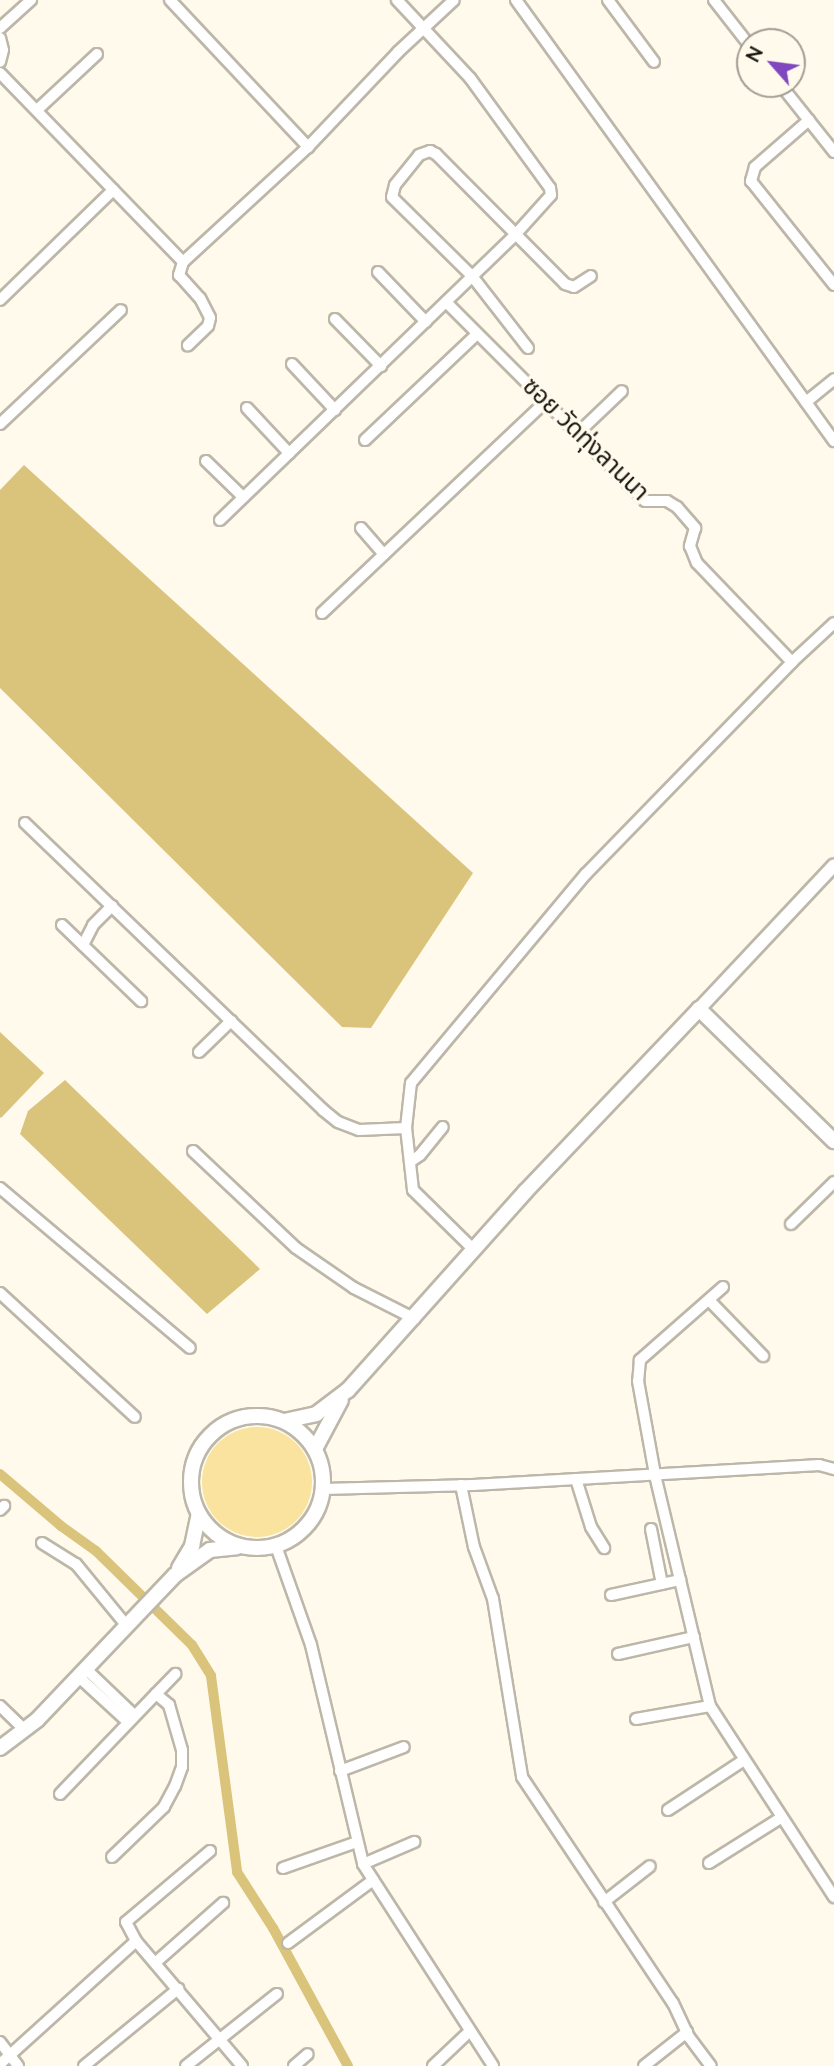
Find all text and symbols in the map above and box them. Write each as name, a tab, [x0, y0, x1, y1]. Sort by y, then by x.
north arrow	[736, 28, 806, 98]
text: N	[740, 42, 768, 66]
street label: ซอย วัดทุ่งลานนา	[517, 372, 655, 506]

